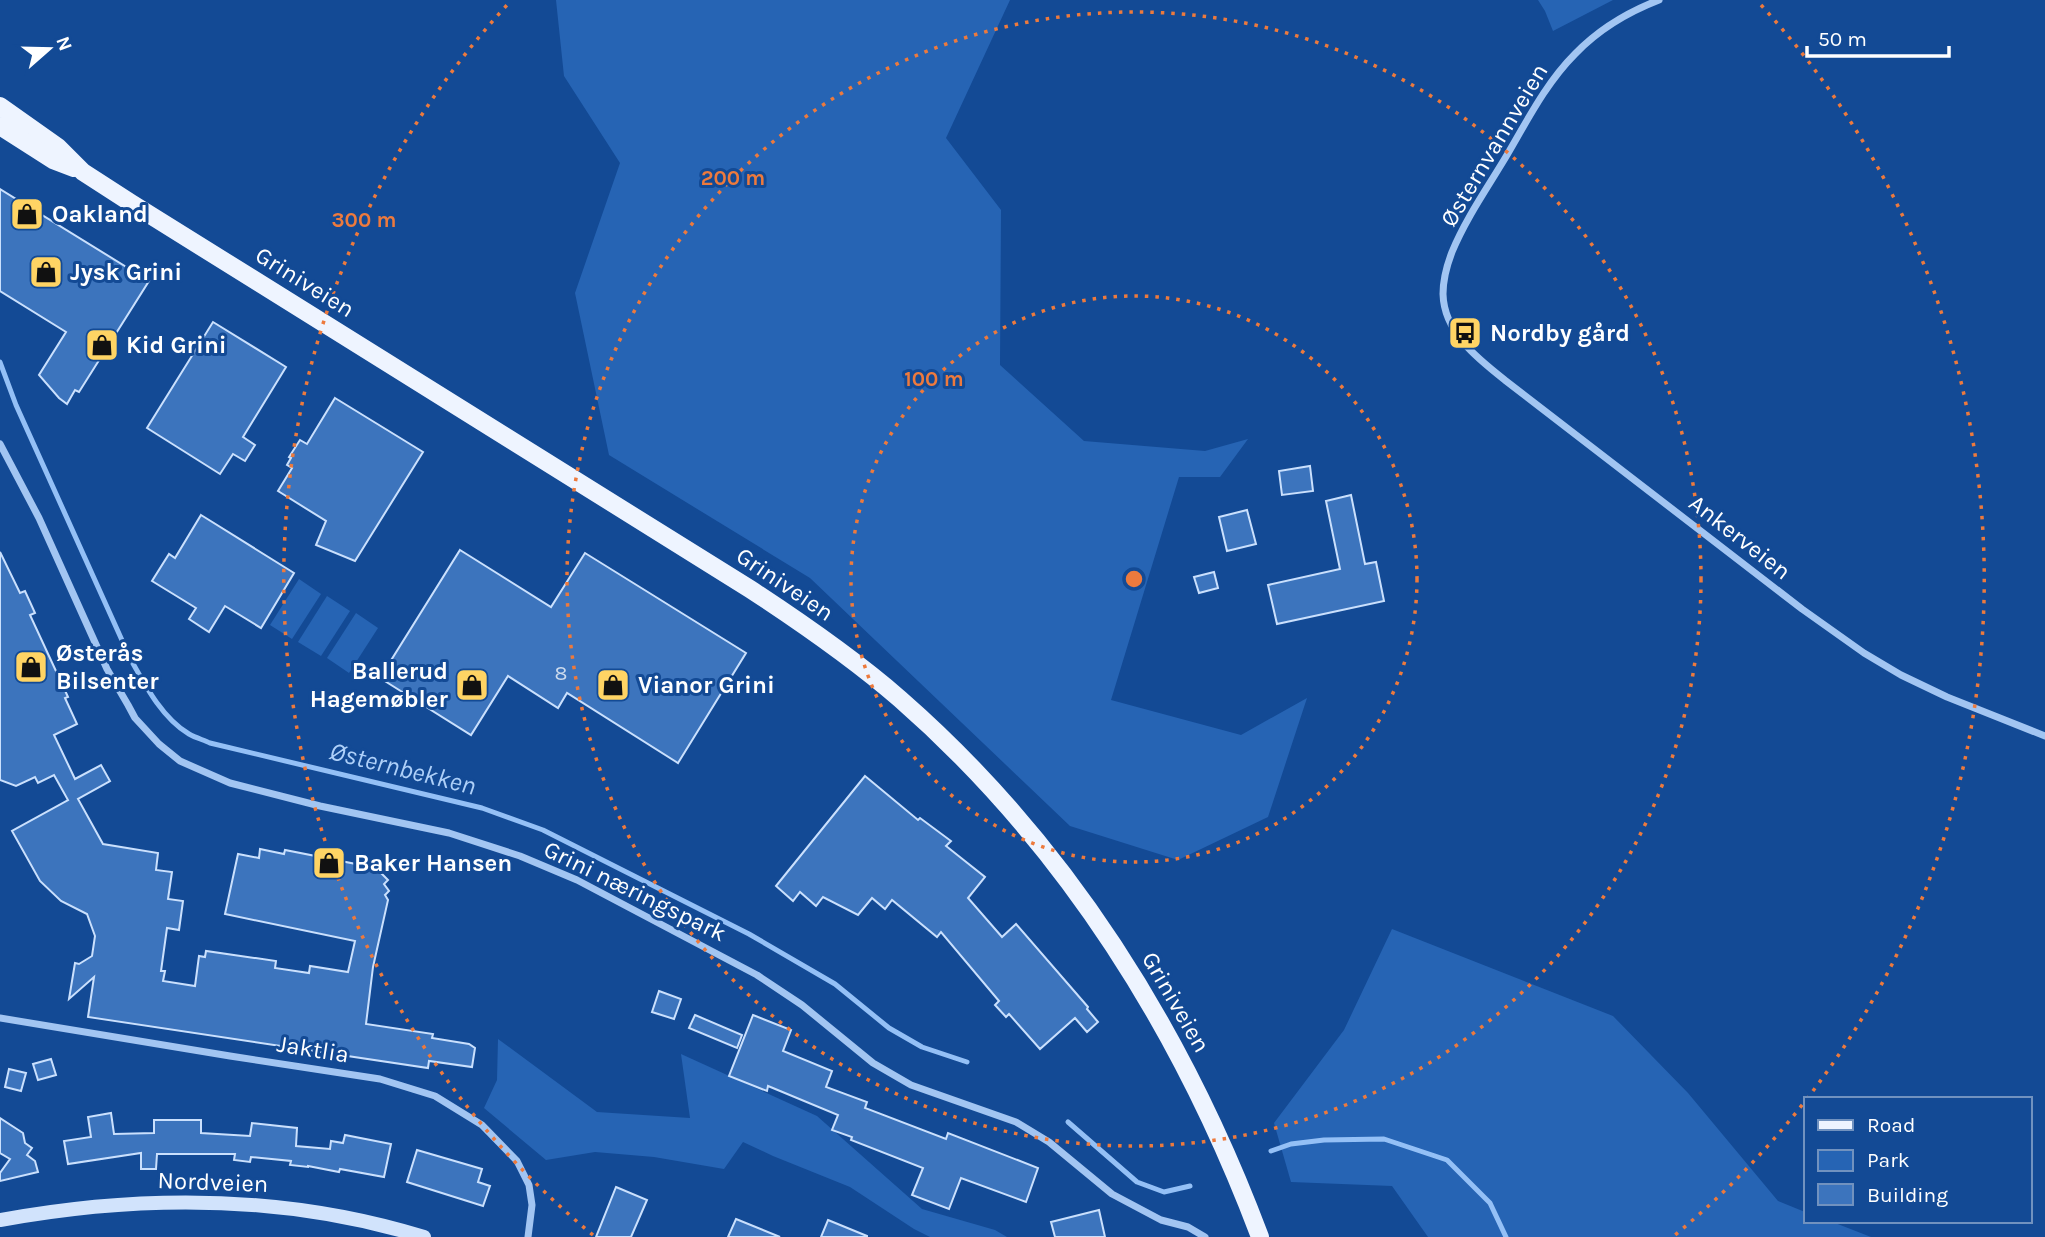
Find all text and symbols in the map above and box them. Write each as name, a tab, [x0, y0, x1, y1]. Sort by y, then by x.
north arrow	[14, 14, 84, 84]
scale bar	[1807, 14, 1949, 58]
text: 50 m	[1818, 27, 1867, 51]
text: N	[51, 33, 77, 54]
street label: Østernvannveien	[1434, 58, 1554, 232]
text: 200 m	[701, 166, 765, 190]
shop icon: Oakland	[8, 195, 46, 233]
place label: Oakland	[52, 200, 148, 228]
text: 300 m	[332, 208, 396, 232]
street label: Griniveien	[250, 241, 360, 323]
shop icon: Jysk Grini	[27, 253, 65, 291]
place label: Jysk Grini	[70, 258, 182, 286]
bus stop icon: Nordby gård	[1446, 314, 1484, 352]
place label: Nordby gård	[1490, 319, 1630, 347]
shop icon: Kid Grini	[83, 326, 121, 364]
place label: Kid Grini	[126, 331, 227, 359]
text: 100 m	[904, 367, 964, 391]
street label: Ankerveien	[1684, 489, 1796, 585]
street label: Griniveien	[731, 541, 839, 627]
centre of rings	[1122, 567, 1146, 591]
place label: Østerås Bilsenter	[56, 639, 159, 695]
shop icon: Østerås Bilsenter	[12, 648, 50, 686]
place label: Ballerud Hagemøbler	[310, 657, 449, 713]
house number: 8	[555, 661, 567, 685]
shop icon: Ballerud Hagemøbler	[453, 666, 491, 704]
shop icon: Vianor Grini	[594, 666, 632, 704]
place label: Vianor Grini	[638, 671, 775, 699]
water label: Østernbekken	[327, 735, 479, 802]
street label: Grini næringspark	[539, 835, 731, 947]
shop icon: Baker Hansen	[310, 844, 348, 882]
place label: Baker Hansen	[354, 849, 512, 877]
street label: Griniveien	[1136, 947, 1216, 1057]
street label: Jaktlia	[275, 1029, 351, 1069]
legend	[1804, 1097, 2031, 1223]
text: Road	[1867, 1113, 1915, 1137]
text: Park	[1867, 1148, 1910, 1172]
street label: Nordveien	[157, 1166, 269, 1198]
text: Building	[1867, 1183, 1948, 1207]

